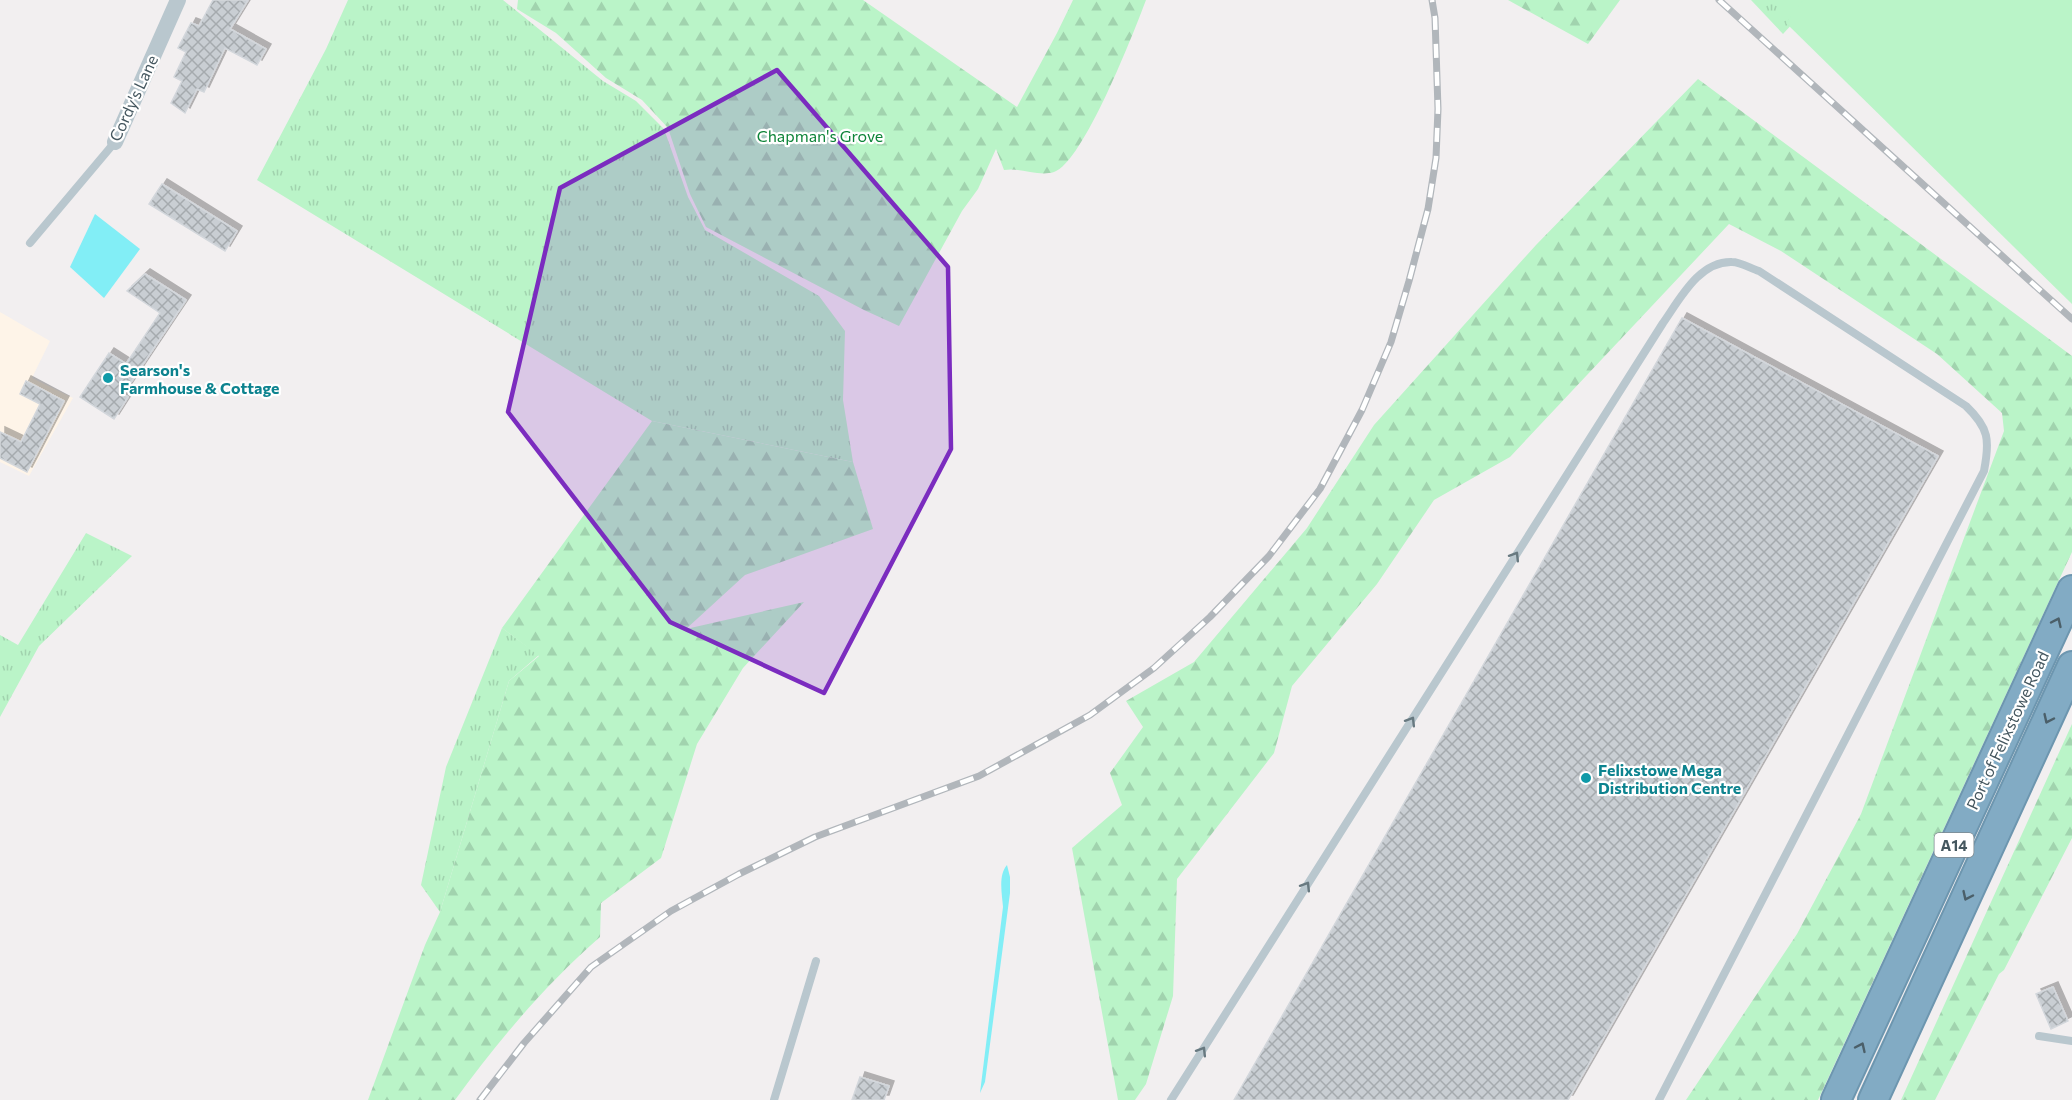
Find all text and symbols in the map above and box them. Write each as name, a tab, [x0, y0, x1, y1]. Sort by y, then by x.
street label: Cordy's Lane	[105, 52, 161, 144]
park label: Chapman's Grove	[757, 126, 883, 145]
place label: Searson's Farmhouse & Cottage	[120, 360, 280, 397]
marker: Searson's Farmhouse & Cottage	[101, 371, 115, 385]
one-way arrow	[1507, 552, 1519, 562]
one-way arrow	[2050, 617, 2062, 628]
street label: Port of Felixstowe Road	[1962, 648, 2052, 812]
one-way arrow	[2043, 713, 2055, 724]
one-way arrow	[1403, 717, 1415, 727]
place label: Felixstowe Mega Distribution Centre	[1598, 760, 1741, 797]
marker: Felixstowe Mega Distribution Centre	[1579, 771, 1593, 785]
road number: A14	[1934, 833, 1974, 857]
one-way arrow	[1299, 882, 1311, 892]
one-way arrow	[1962, 890, 1974, 901]
one-way arrow	[1854, 1042, 1866, 1053]
one-way arrow	[1194, 1046, 1205, 1057]

